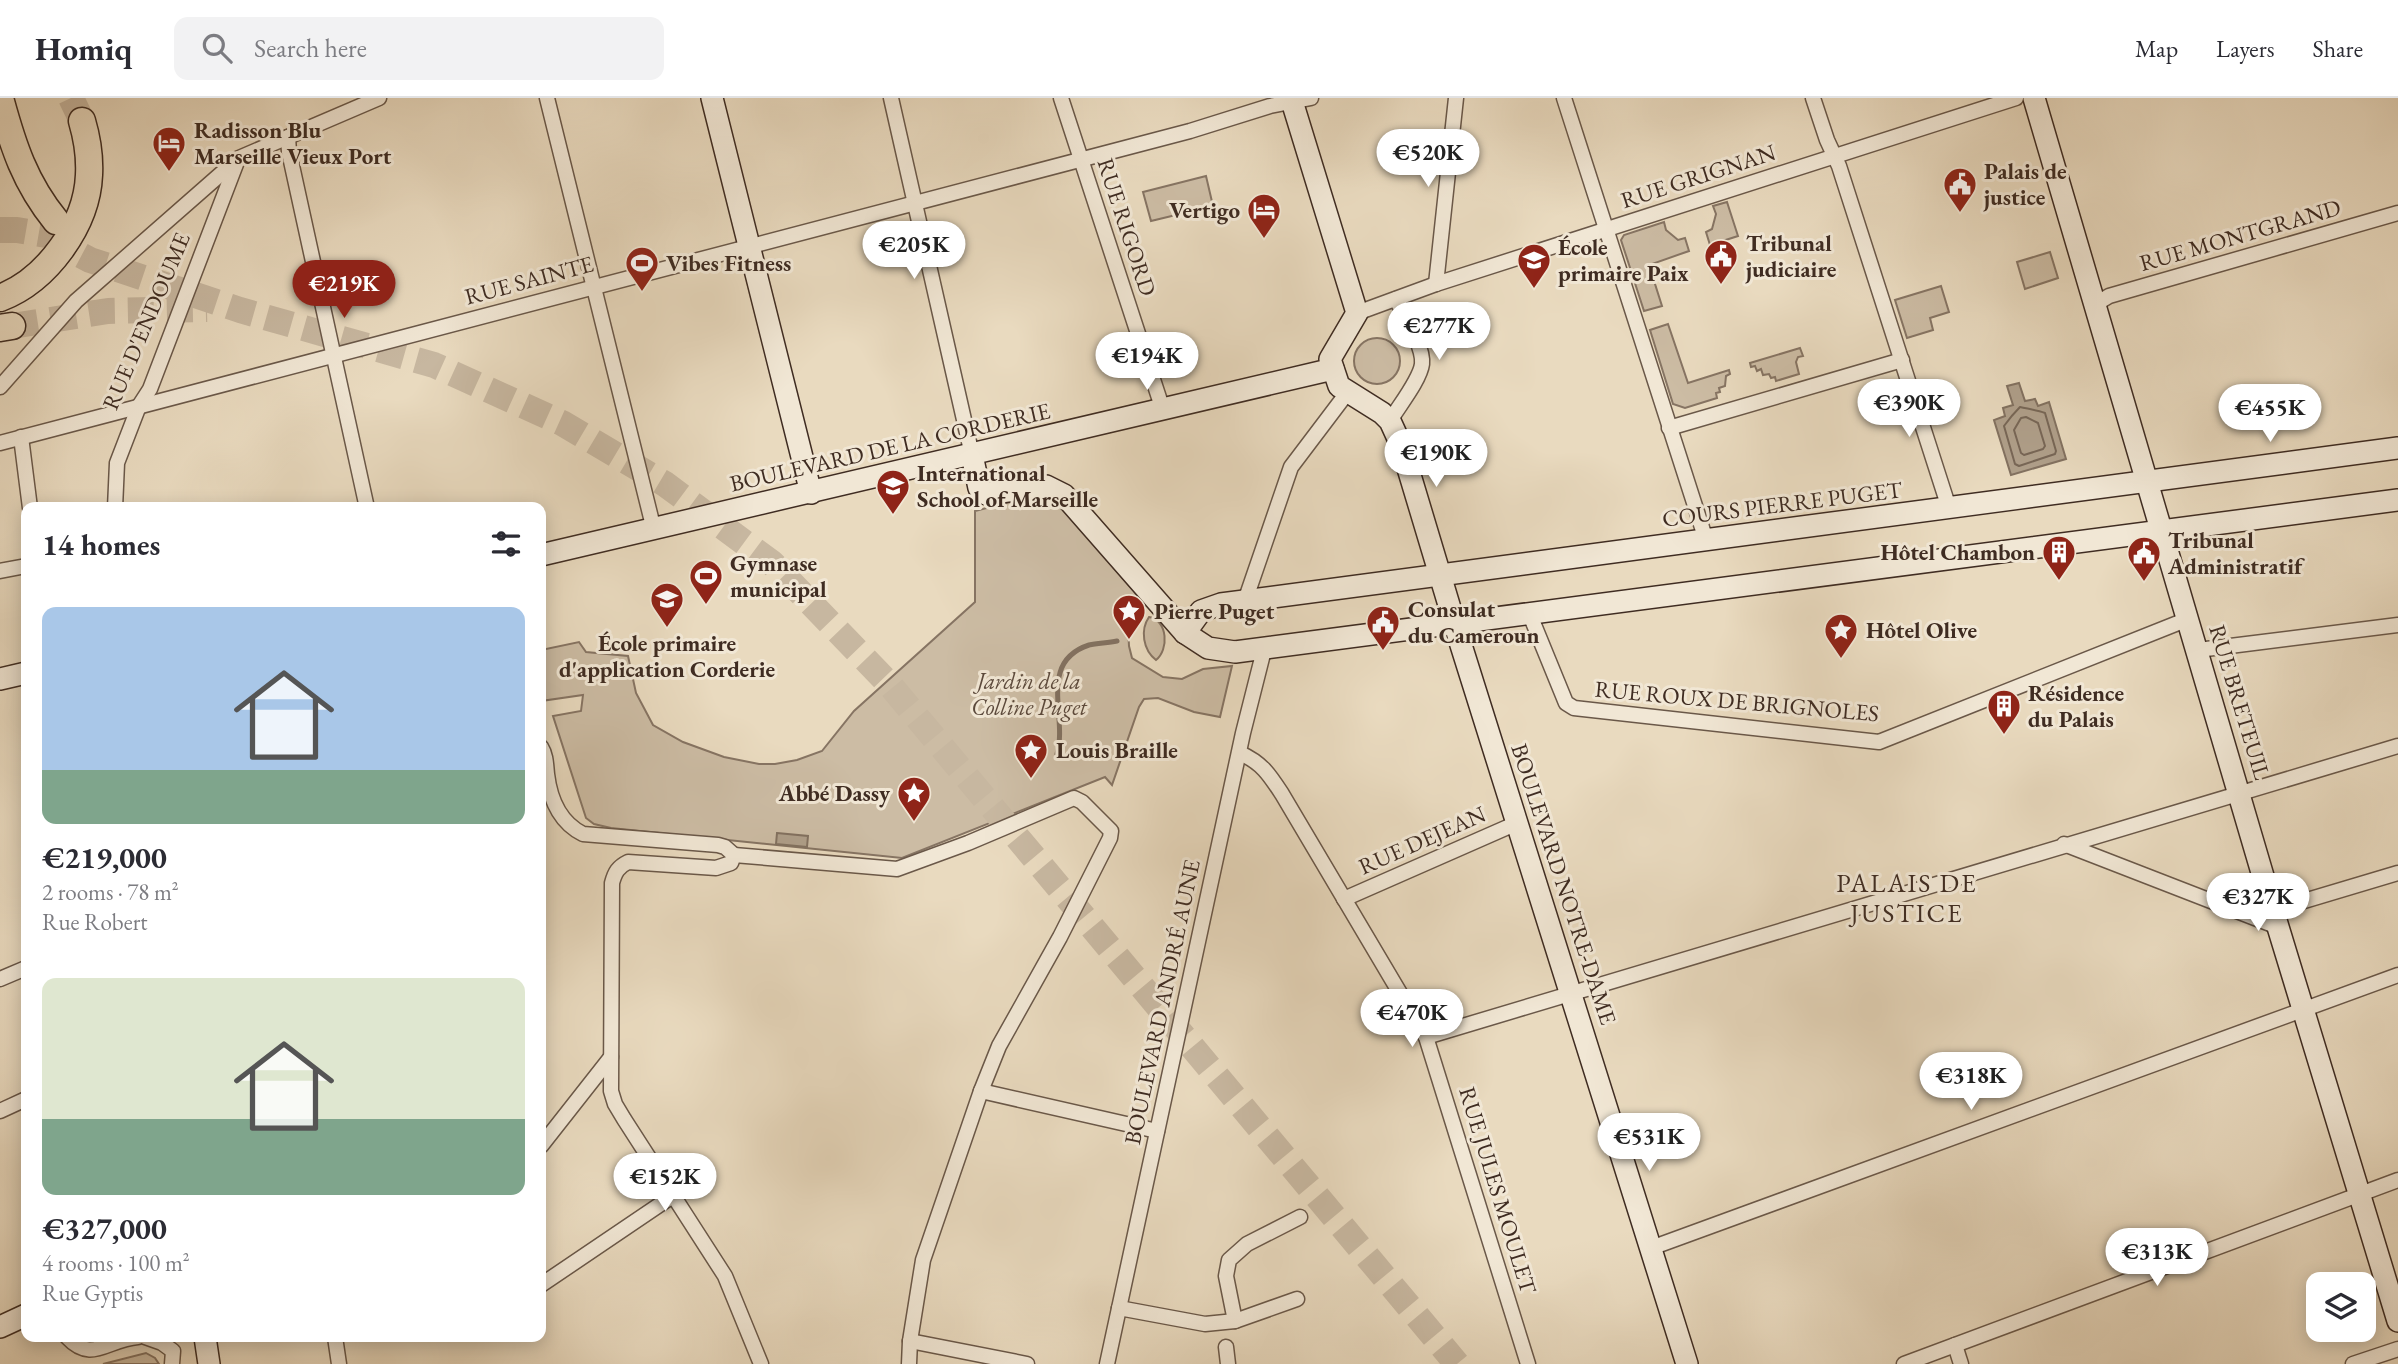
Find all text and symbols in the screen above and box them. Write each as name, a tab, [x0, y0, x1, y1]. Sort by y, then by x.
search box	[174, 17, 664, 80]
text: Homiq	[35, 27, 132, 70]
icon: search	[198, 29, 236, 67]
text: Search here	[254, 31, 367, 65]
text: Map	[2135, 33, 2178, 64]
text: Layers	[2216, 33, 2275, 64]
text: Share	[2313, 33, 2363, 64]
place label: Radisson Blu Marseille Vieux Port	[194, 115, 392, 171]
hotel icon: Radisson Blu Marseille Vieux Port	[150, 124, 188, 173]
pin: €520K	[1379, 130, 1477, 189]
text: €520K	[1392, 137, 1464, 167]
street label: RUE GRIGNAN	[1617, 137, 1779, 215]
street label: RUE RIGORD	[1091, 154, 1163, 300]
place label: Palais de justice	[1983, 156, 2067, 212]
public building icon: Palais de justice	[1941, 165, 1979, 214]
hotel icon: Vertigo	[1245, 191, 1283, 240]
street label: RUE MONTGRAND	[2136, 192, 2344, 278]
place label: Vertigo	[1169, 195, 1240, 225]
pin: €205K	[865, 222, 963, 281]
street label: RUE D'ENDOUME	[95, 228, 197, 414]
place label: Tribunal judiciaire	[1745, 228, 1837, 284]
text: €205K	[878, 229, 950, 259]
place label: École primaire Paix	[1558, 232, 1689, 288]
public building icon: Tribunal judiciaire	[1702, 237, 1740, 286]
school or university icon: École primaire Paix	[1515, 241, 1553, 290]
sports icon: Vibes Fitness	[623, 244, 661, 293]
street label: RUE SAINTE	[461, 248, 597, 312]
place label: Vibes Fitness	[666, 248, 791, 278]
pin: €219K	[295, 260, 393, 320]
text: €219K	[308, 268, 380, 298]
pin: €277K	[1390, 302, 1488, 362]
text: €277K	[1403, 310, 1475, 340]
pin: €194K	[1098, 332, 1196, 392]
text: €194K	[1111, 340, 1183, 370]
pin: €390K	[1860, 380, 1958, 439]
pin: €455K	[2221, 384, 2319, 444]
text: €390K	[1873, 387, 1945, 417]
text: €455K	[2234, 392, 2306, 422]
street label: BOULEVARD DE LA CORDERIE	[727, 396, 1053, 498]
pin: €190K	[1387, 430, 1485, 489]
text: €190K	[1400, 437, 1472, 467]
place label: International School of Marseille	[917, 458, 1098, 514]
school or university icon: International School of Marseille	[874, 467, 912, 516]
street label: COURS PIERRE PUGET	[1660, 474, 1904, 534]
text: 14 homes	[42, 525, 160, 564]
icon: filters	[487, 525, 525, 563]
place label: Tribunal Administratif	[2167, 525, 2305, 581]
building icon: Hôtel Chambon	[2040, 533, 2078, 582]
public building icon: Tribunal Administratif	[2125, 534, 2163, 583]
place label: Hôtel Chambon	[1880, 537, 2035, 567]
place label: Gymnase municipal	[730, 548, 827, 604]
sports icon: Gymnase municipal	[687, 557, 725, 606]
school or university icon: École primaire d'application Corderie	[648, 580, 686, 629]
place icon: Pierre Puget	[1110, 592, 1148, 641]
place label: Consulat du Cameroun	[1408, 594, 1539, 650]
place label: Pierre Puget	[1154, 596, 1275, 626]
public building icon: Consulat du Cameroun	[1364, 603, 1402, 652]
place icon: Hôtel Olive	[1822, 611, 1860, 660]
place label: Hôtel Olive	[1866, 615, 1978, 645]
street label: RUE BRETEUIL	[2202, 621, 2278, 784]
place label: École primaire d'application Corderie	[559, 628, 775, 684]
icon: home	[221, 652, 347, 778]
park label: Jardin de la Colline Puget	[971, 666, 1088, 722]
street label: RUE ROUX DE BRIGNOLES	[1594, 674, 1880, 728]
place label: Résidence du Palais	[2028, 678, 2124, 734]
building icon: Résidence du Palais	[1985, 687, 2023, 736]
place icon: Louis Braille	[1012, 731, 1050, 780]
place label: Louis Braille	[1056, 735, 1178, 765]
street label: BOULEVARD NOTRE-DAME	[1504, 740, 1624, 1028]
place icon: Abbé Dassy	[895, 774, 933, 823]
place label: Abbé Dassy	[778, 778, 891, 808]
street label: RUE DEJEAN	[1354, 799, 1490, 881]
text: €219,000	[42, 838, 167, 877]
street label: BOULEVARD ANDRÉ AUNE	[1117, 857, 1207, 1147]
district label: PALAIS DE JUSTICE	[1836, 866, 1978, 930]
pin: €327K	[2209, 874, 2307, 933]
text: 2 rooms · 78 m²	[42, 877, 179, 907]
text: €327K	[2222, 881, 2294, 911]
text: Rue Robert	[42, 907, 148, 937]
pin: €470K	[1363, 990, 1461, 1049]
text: €470K	[1376, 997, 1448, 1027]
icon: home	[221, 1023, 347, 1149]
pin: €318K	[1922, 1052, 2020, 1112]
text: €318K	[1935, 1060, 2007, 1090]
street label: RUE JULES MOULET	[1452, 1083, 1544, 1298]
pin: €531K	[1600, 1114, 1698, 1173]
text: €531K	[1613, 1121, 1685, 1151]
pin: €152K	[616, 1154, 714, 1213]
text: €152K	[629, 1161, 701, 1191]
text: €327,000	[42, 1209, 167, 1248]
pin: €313K	[2108, 1228, 2206, 1288]
text: €313K	[2121, 1236, 2193, 1266]
text: 4 rooms · 100 m²	[42, 1248, 190, 1278]
map controls	[2306, 1272, 2376, 1342]
button: layers	[2306, 1272, 2376, 1342]
text: Rue Gyptis	[42, 1278, 143, 1308]

